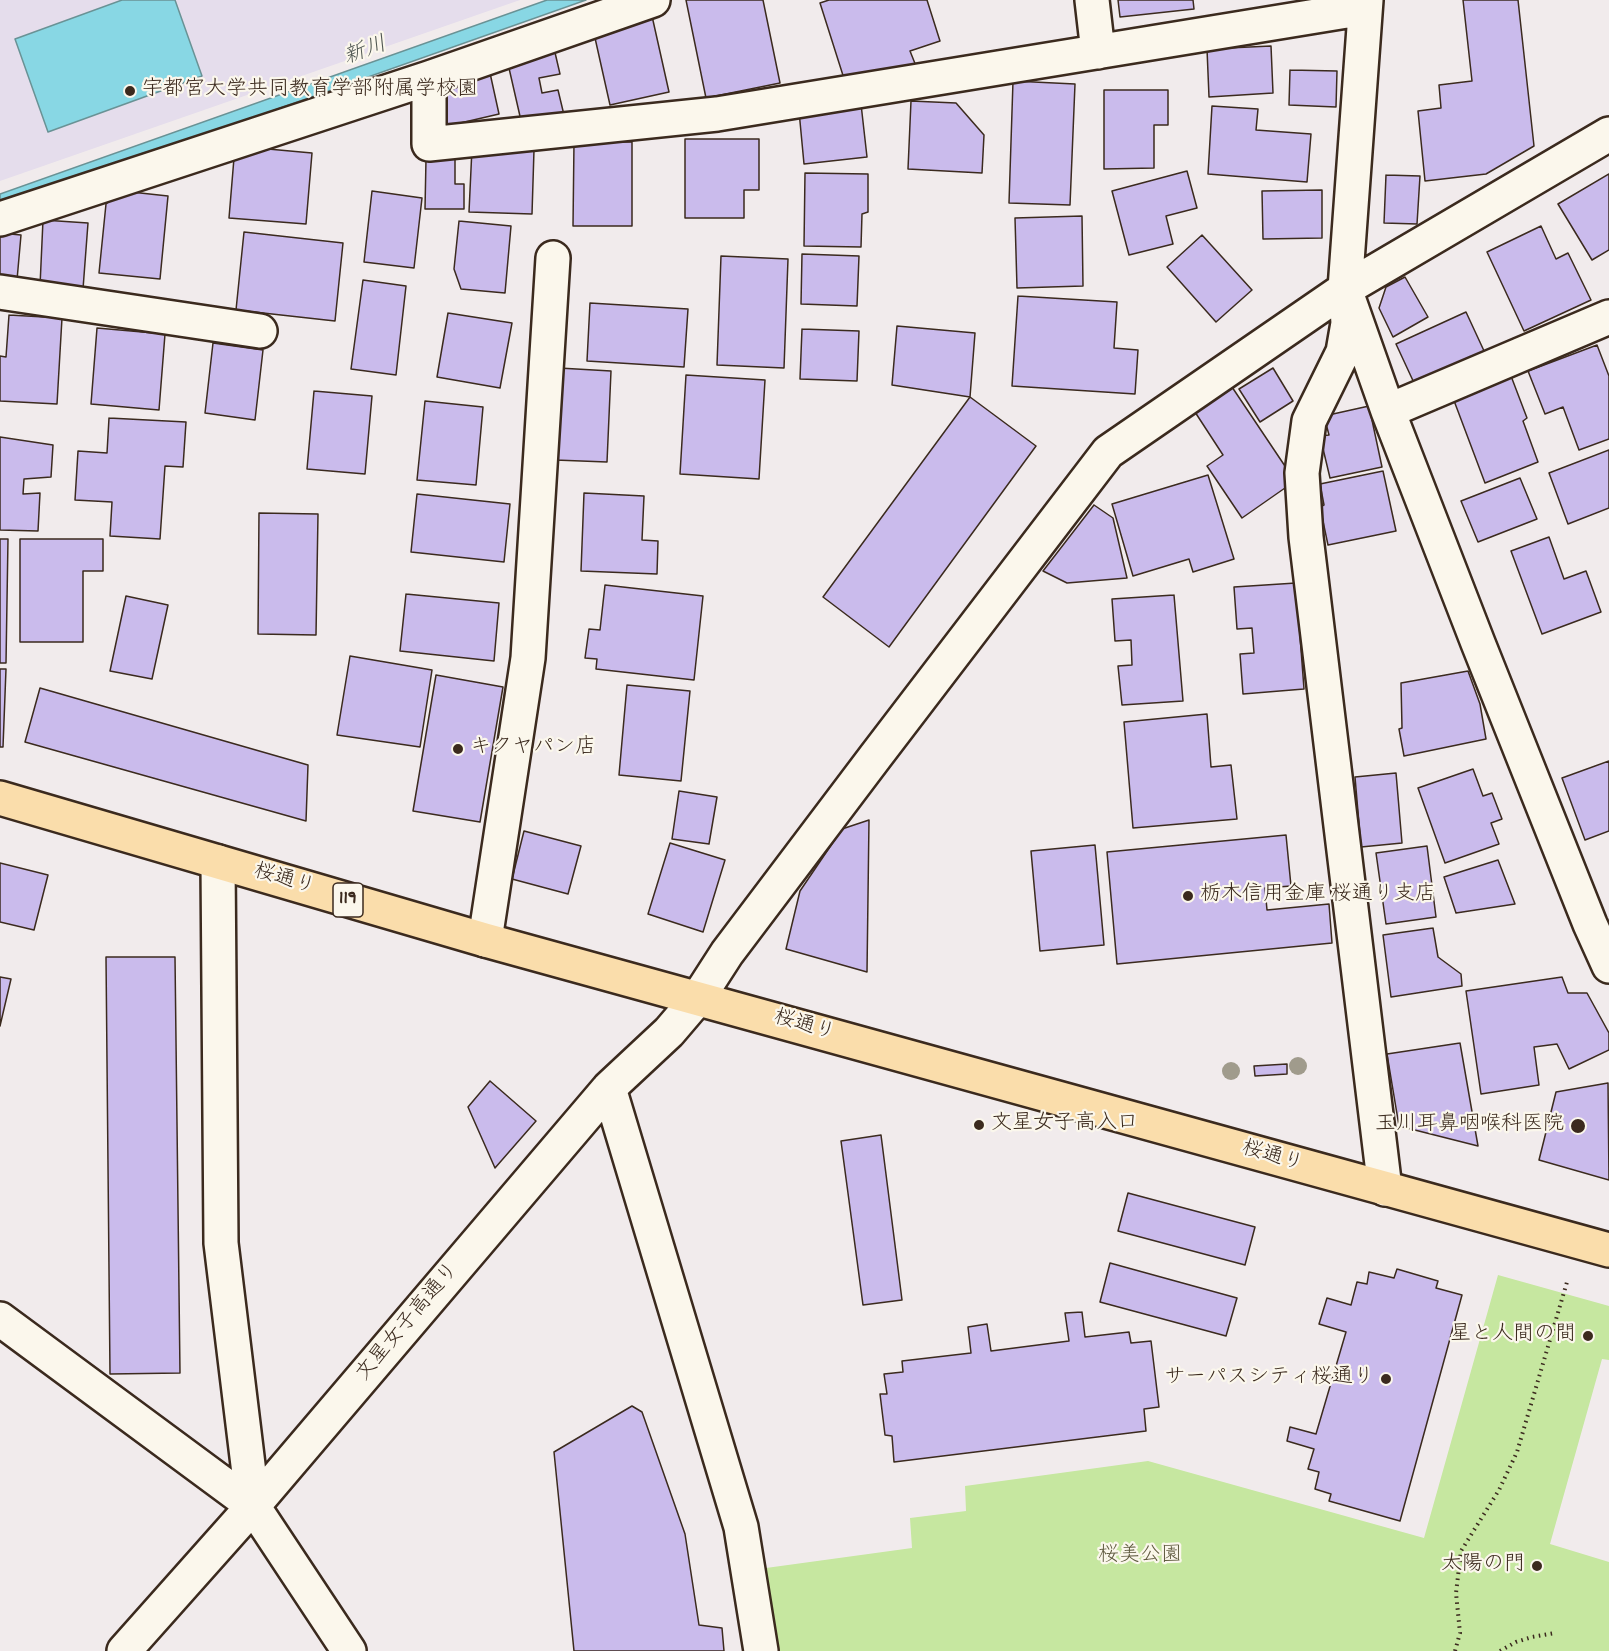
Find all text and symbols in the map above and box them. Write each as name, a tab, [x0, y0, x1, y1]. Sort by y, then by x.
water label: 新川	[341, 33, 391, 73]
place label: 宇都宮大学共同教育学部附属学校園	[142, 78, 478, 104]
marker: 宇都宮大学共同教育学部附属学校園	[123, 84, 137, 98]
place label: キクヤパン店	[470, 736, 596, 762]
marker: キクヤパン店	[451, 742, 465, 756]
street label: 桜通り	[250, 860, 318, 902]
road number: 119	[333, 883, 363, 917]
place label: 栃木信用金庫 桜通り支店	[1200, 883, 1436, 909]
marker: 栃木信用金庫 桜通り支店	[1181, 889, 1195, 903]
street label: 桜通り	[770, 1006, 838, 1048]
place label: 文星女子高入口	[991, 1112, 1138, 1138]
place label: 玉川耳鼻咽喉科医院	[1375, 1113, 1564, 1139]
marker: 玉川耳鼻咽喉科医院	[1569, 1117, 1587, 1135]
marker: 文星女子高入口	[972, 1118, 986, 1132]
street label: 桜通り	[1238, 1137, 1306, 1179]
street label: 文星女子高通り	[352, 1259, 466, 1387]
place label: 星と人間の間	[1450, 1323, 1576, 1349]
marker: 星と人間の間	[1581, 1329, 1595, 1343]
place label: サーパスシティ桜通り	[1164, 1366, 1374, 1392]
marker: サーパスシティ桜通り	[1379, 1372, 1393, 1386]
park label: 桜美公園	[1098, 1544, 1182, 1570]
place label: 太陽の門	[1441, 1553, 1525, 1579]
marker: 太陽の門	[1530, 1559, 1544, 1573]

